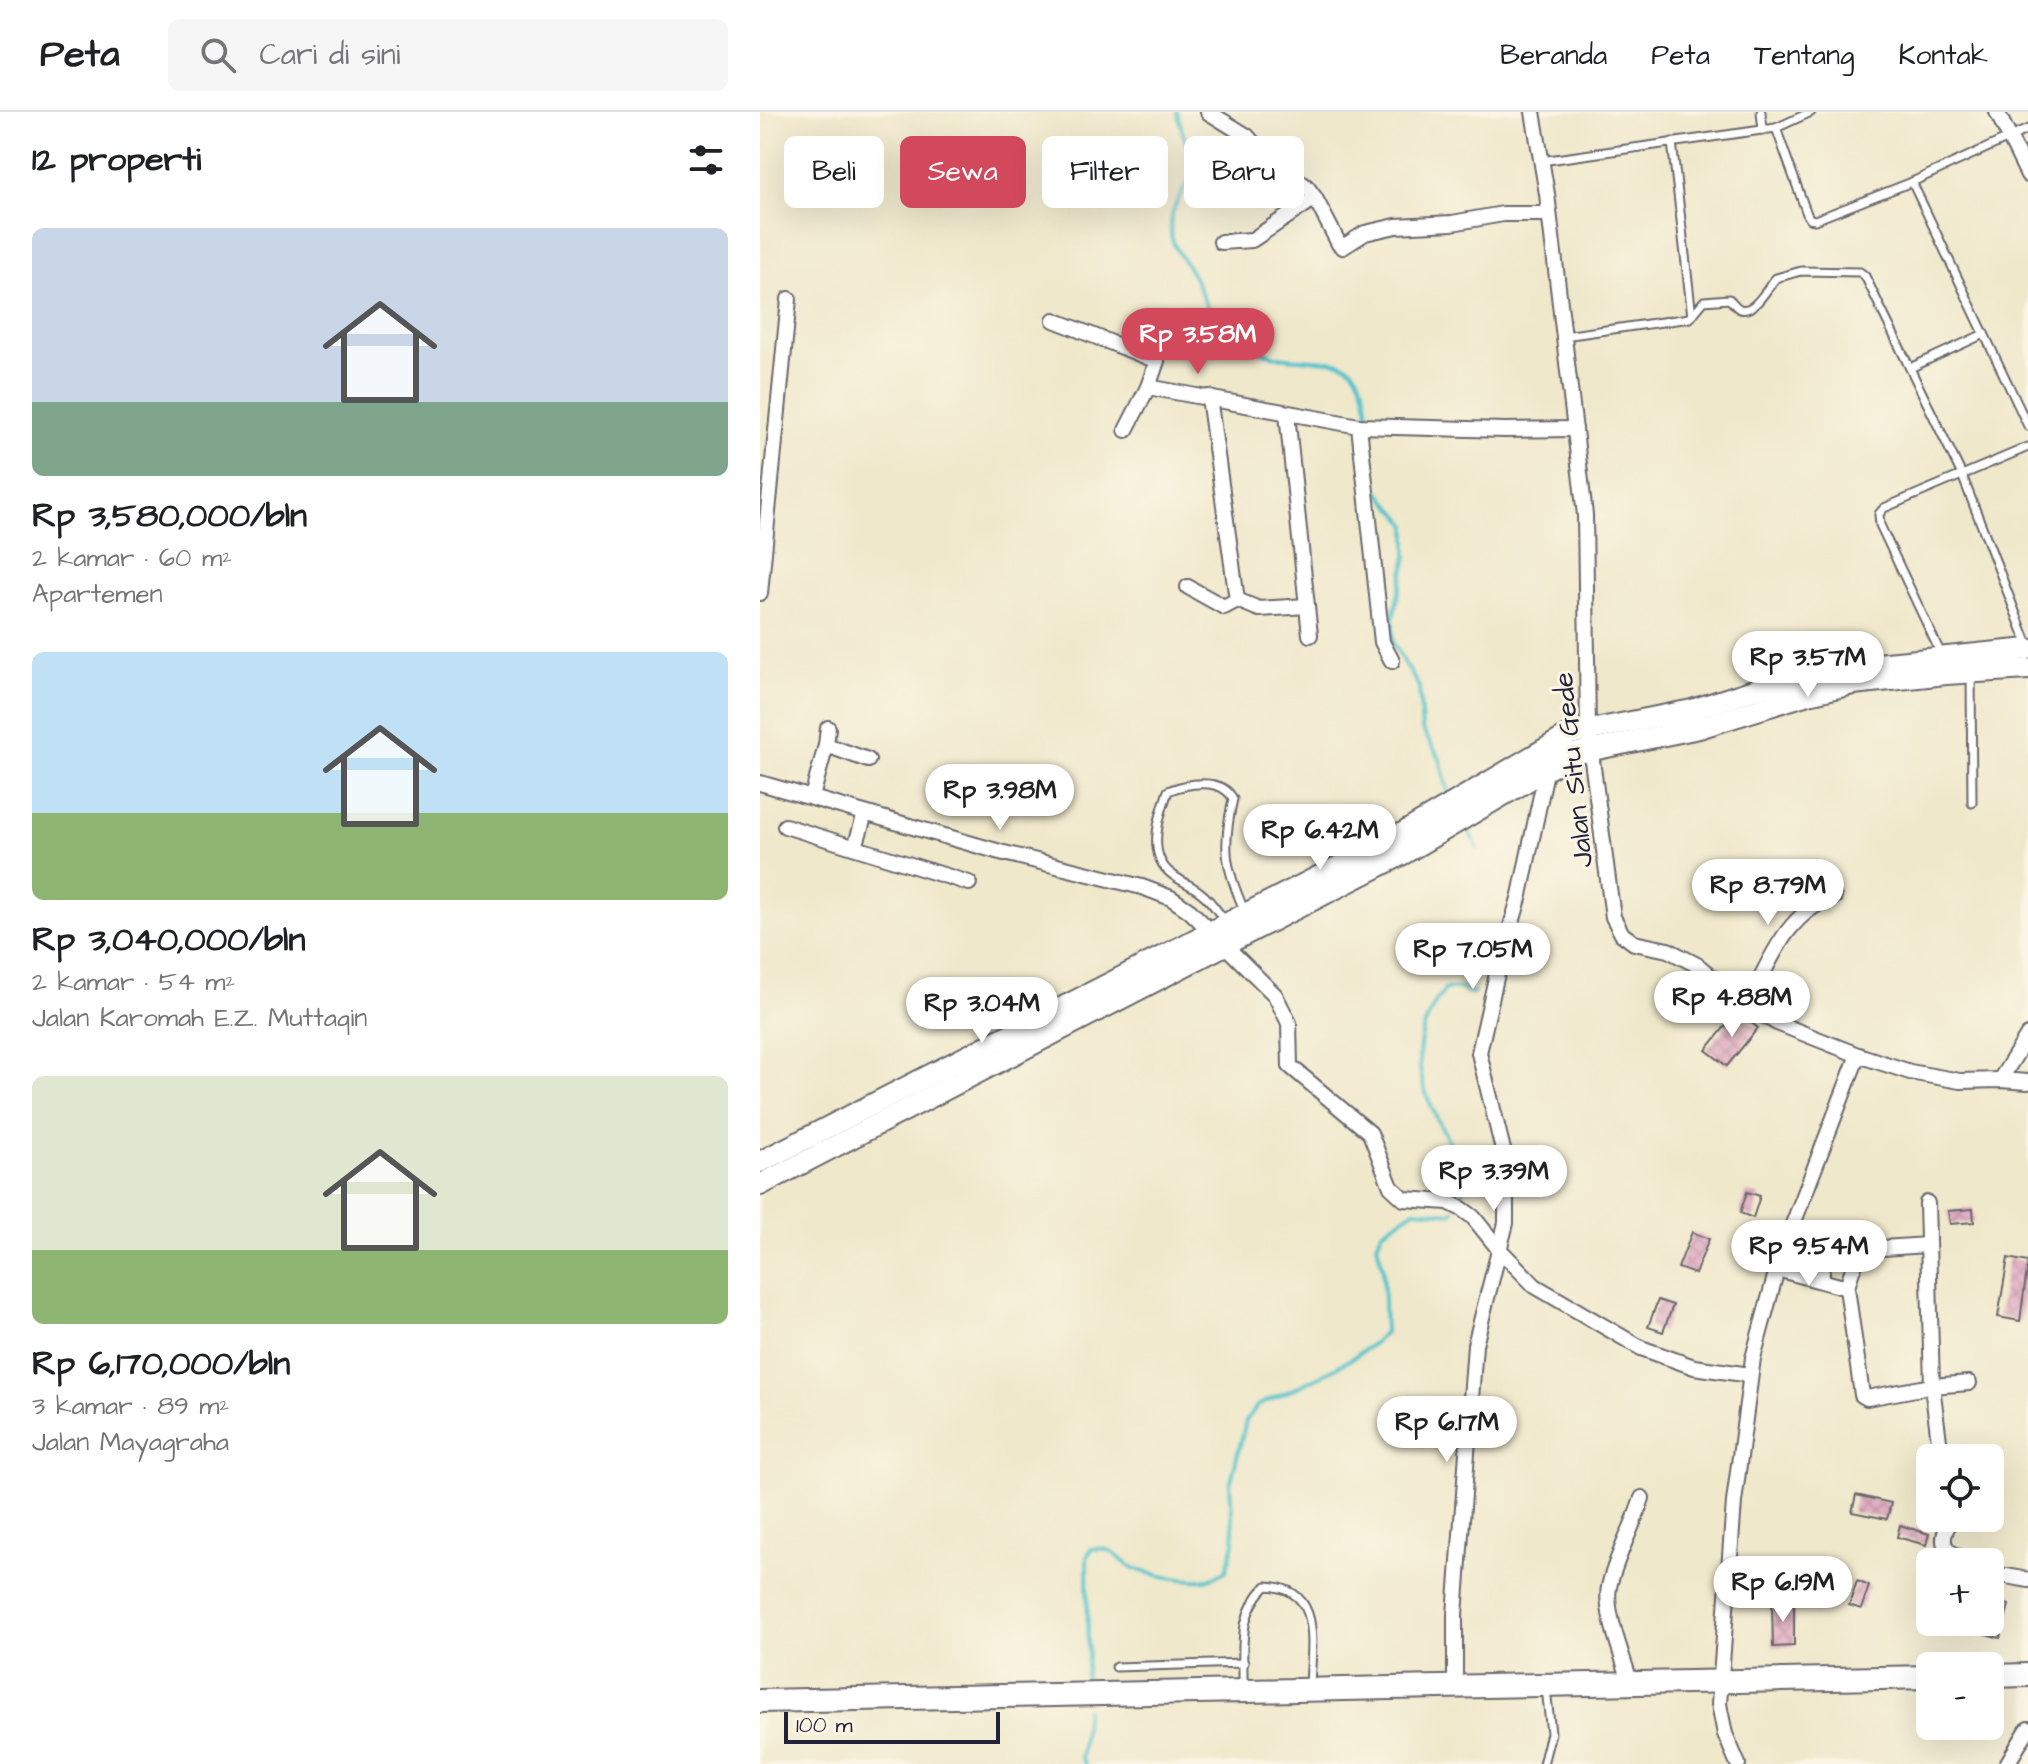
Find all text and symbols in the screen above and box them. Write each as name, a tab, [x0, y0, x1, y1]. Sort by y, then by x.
search box	[168, 19, 728, 91]
text: Peta	[40, 29, 120, 81]
icon: search	[196, 33, 240, 77]
text: Cari di sini	[260, 34, 400, 76]
text: Beranda	[1500, 36, 1607, 75]
text: Peta	[1651, 36, 1710, 75]
text: Tentang	[1754, 36, 1855, 75]
text: Kontak	[1899, 36, 1988, 75]
text: 12 properti	[32, 136, 201, 184]
chip: Beli	[784, 136, 884, 208]
chip: Sewa	[900, 136, 1026, 208]
chip: Filter	[1042, 136, 1168, 208]
chip: Baru	[1184, 136, 1304, 208]
icon: filters	[684, 138, 728, 182]
icon: home	[308, 280, 452, 424]
pin: Rp 3.58M	[1115, 308, 1281, 376]
text: Rp 3.58M	[1139, 316, 1257, 352]
text: Rp 3,580,000/bln	[32, 492, 307, 540]
text: 2 kamar · 60 m²	[32, 540, 232, 576]
text: Apartemen	[32, 576, 163, 612]
pin: Rp 3.57M	[1725, 631, 1891, 699]
text: Rp 3.57M	[1750, 639, 1866, 675]
street label: Jalan Situ Gede	[1544, 670, 1603, 869]
icon: home	[308, 704, 452, 848]
pin: Rp 3.98M	[917, 764, 1083, 832]
text: Rp 3.98M	[943, 772, 1057, 808]
pin: Rp 6.42M	[1237, 804, 1403, 872]
text: Rp 6.42M	[1261, 812, 1379, 848]
pin: Rp 8.79M	[1685, 859, 1851, 927]
text: Rp 8.79M	[1710, 867, 1826, 903]
text: Rp 3,040,000/bln	[32, 916, 305, 964]
pin: Rp 7.05M	[1390, 923, 1556, 991]
text: Rp 7.05M	[1413, 931, 1533, 967]
text: 2 kamar · 54 m²	[32, 964, 235, 1000]
pin: Rp 4.88M	[1649, 971, 1815, 1039]
pin: Rp 3.04M	[899, 977, 1065, 1045]
text: Rp 4.88M	[1672, 979, 1792, 1015]
text: Rp 3.04M	[924, 985, 1040, 1021]
text: Jalan Karomah E.Z. Muttaqin	[32, 1000, 367, 1036]
icon: home	[308, 1128, 452, 1272]
pin: Rp 3.39M	[1411, 1145, 1577, 1213]
text: Rp 3.39M	[1439, 1153, 1549, 1189]
pin: Rp 9.54M	[1726, 1220, 1892, 1288]
text: Rp 9.54M	[1749, 1228, 1869, 1264]
text: Rp 6,170,000/bln	[32, 1340, 290, 1388]
text: 3 kamar · 89 m²	[32, 1388, 229, 1424]
pin: Rp 6.17M	[1364, 1396, 1530, 1464]
text: Rp 6.17M	[1395, 1404, 1499, 1440]
text: Jalan Mayagraha	[32, 1424, 229, 1460]
map controls	[1916, 1444, 2004, 1740]
button: locate	[1916, 1444, 2004, 1532]
button: +	[1916, 1548, 2004, 1636]
pin: Rp 6.19M	[1700, 1556, 1866, 1624]
text: Rp 6.19M	[1731, 1564, 1835, 1600]
button: −	[1916, 1652, 2004, 1740]
scale bar	[784, 1708, 1000, 1744]
text: 100 m	[796, 1710, 853, 1741]

